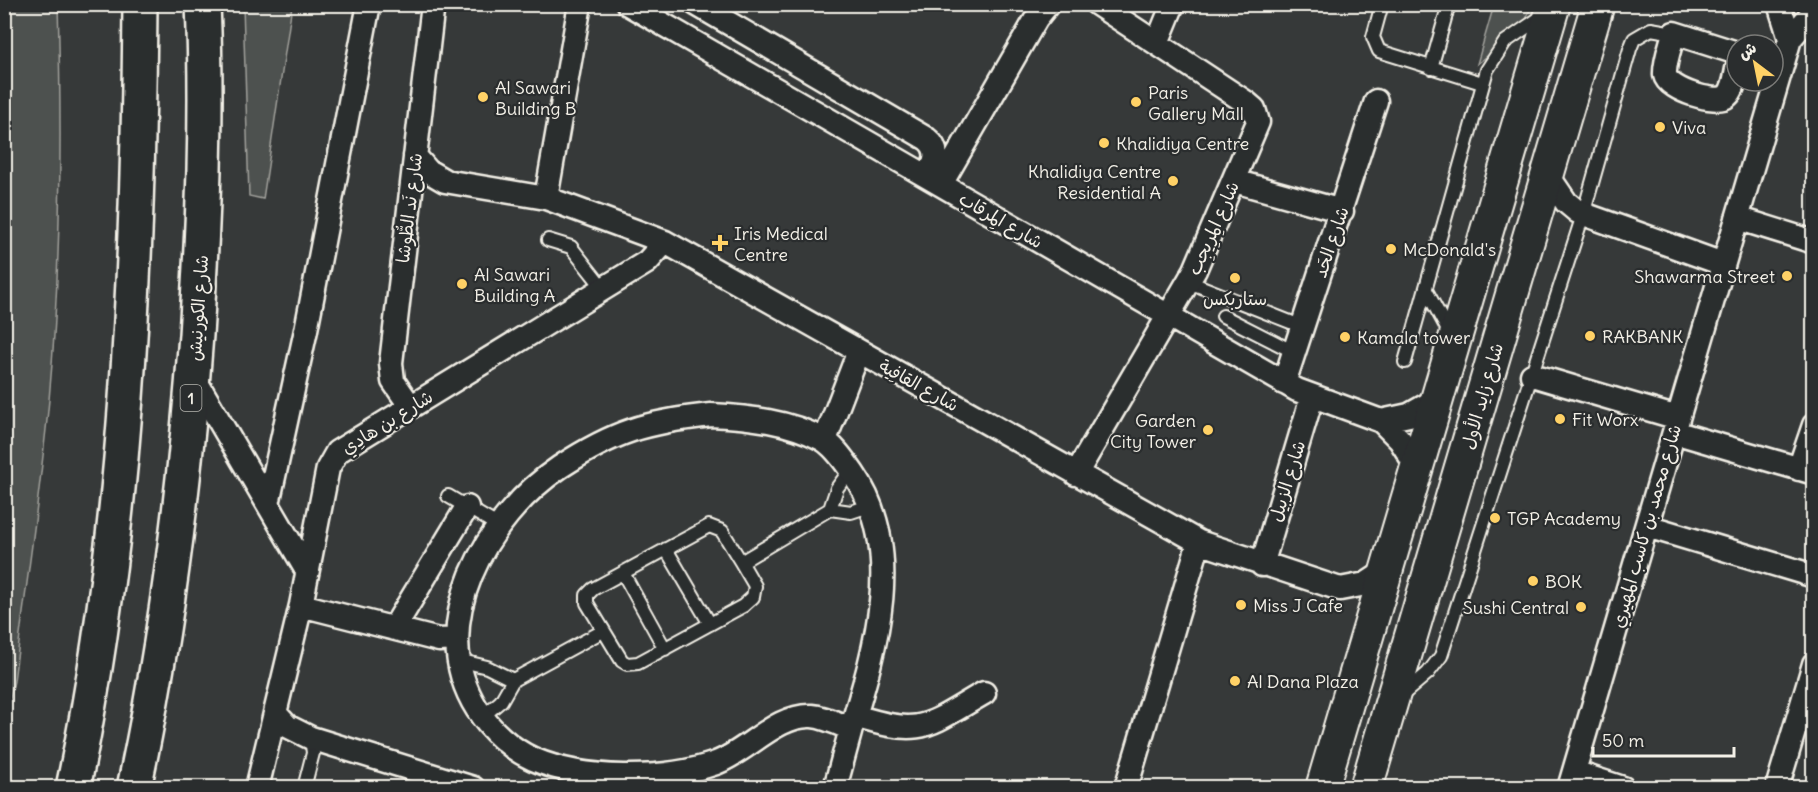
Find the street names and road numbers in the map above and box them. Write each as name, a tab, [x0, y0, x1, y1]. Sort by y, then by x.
street label: شارع نَد الطُّوشا	[391, 152, 428, 265]
street label: شارع المِرِيجِب	[1182, 178, 1246, 279]
street label: شارع المِرقاب	[954, 187, 1047, 254]
street label: شارع الحَد	[1308, 203, 1355, 281]
street label: شارع الكورنيش	[183, 254, 214, 362]
street label: شارع زايد الأول	[1456, 340, 1509, 452]
street label: شارع القافِية	[875, 354, 963, 417]
road number: 1	[180, 385, 201, 411]
street label: شارع بن هادِي	[337, 385, 438, 461]
street label: شارع محمد بن كاسب المهيري	[1606, 422, 1688, 631]
street label: شارع الزبيل	[1264, 438, 1311, 525]

